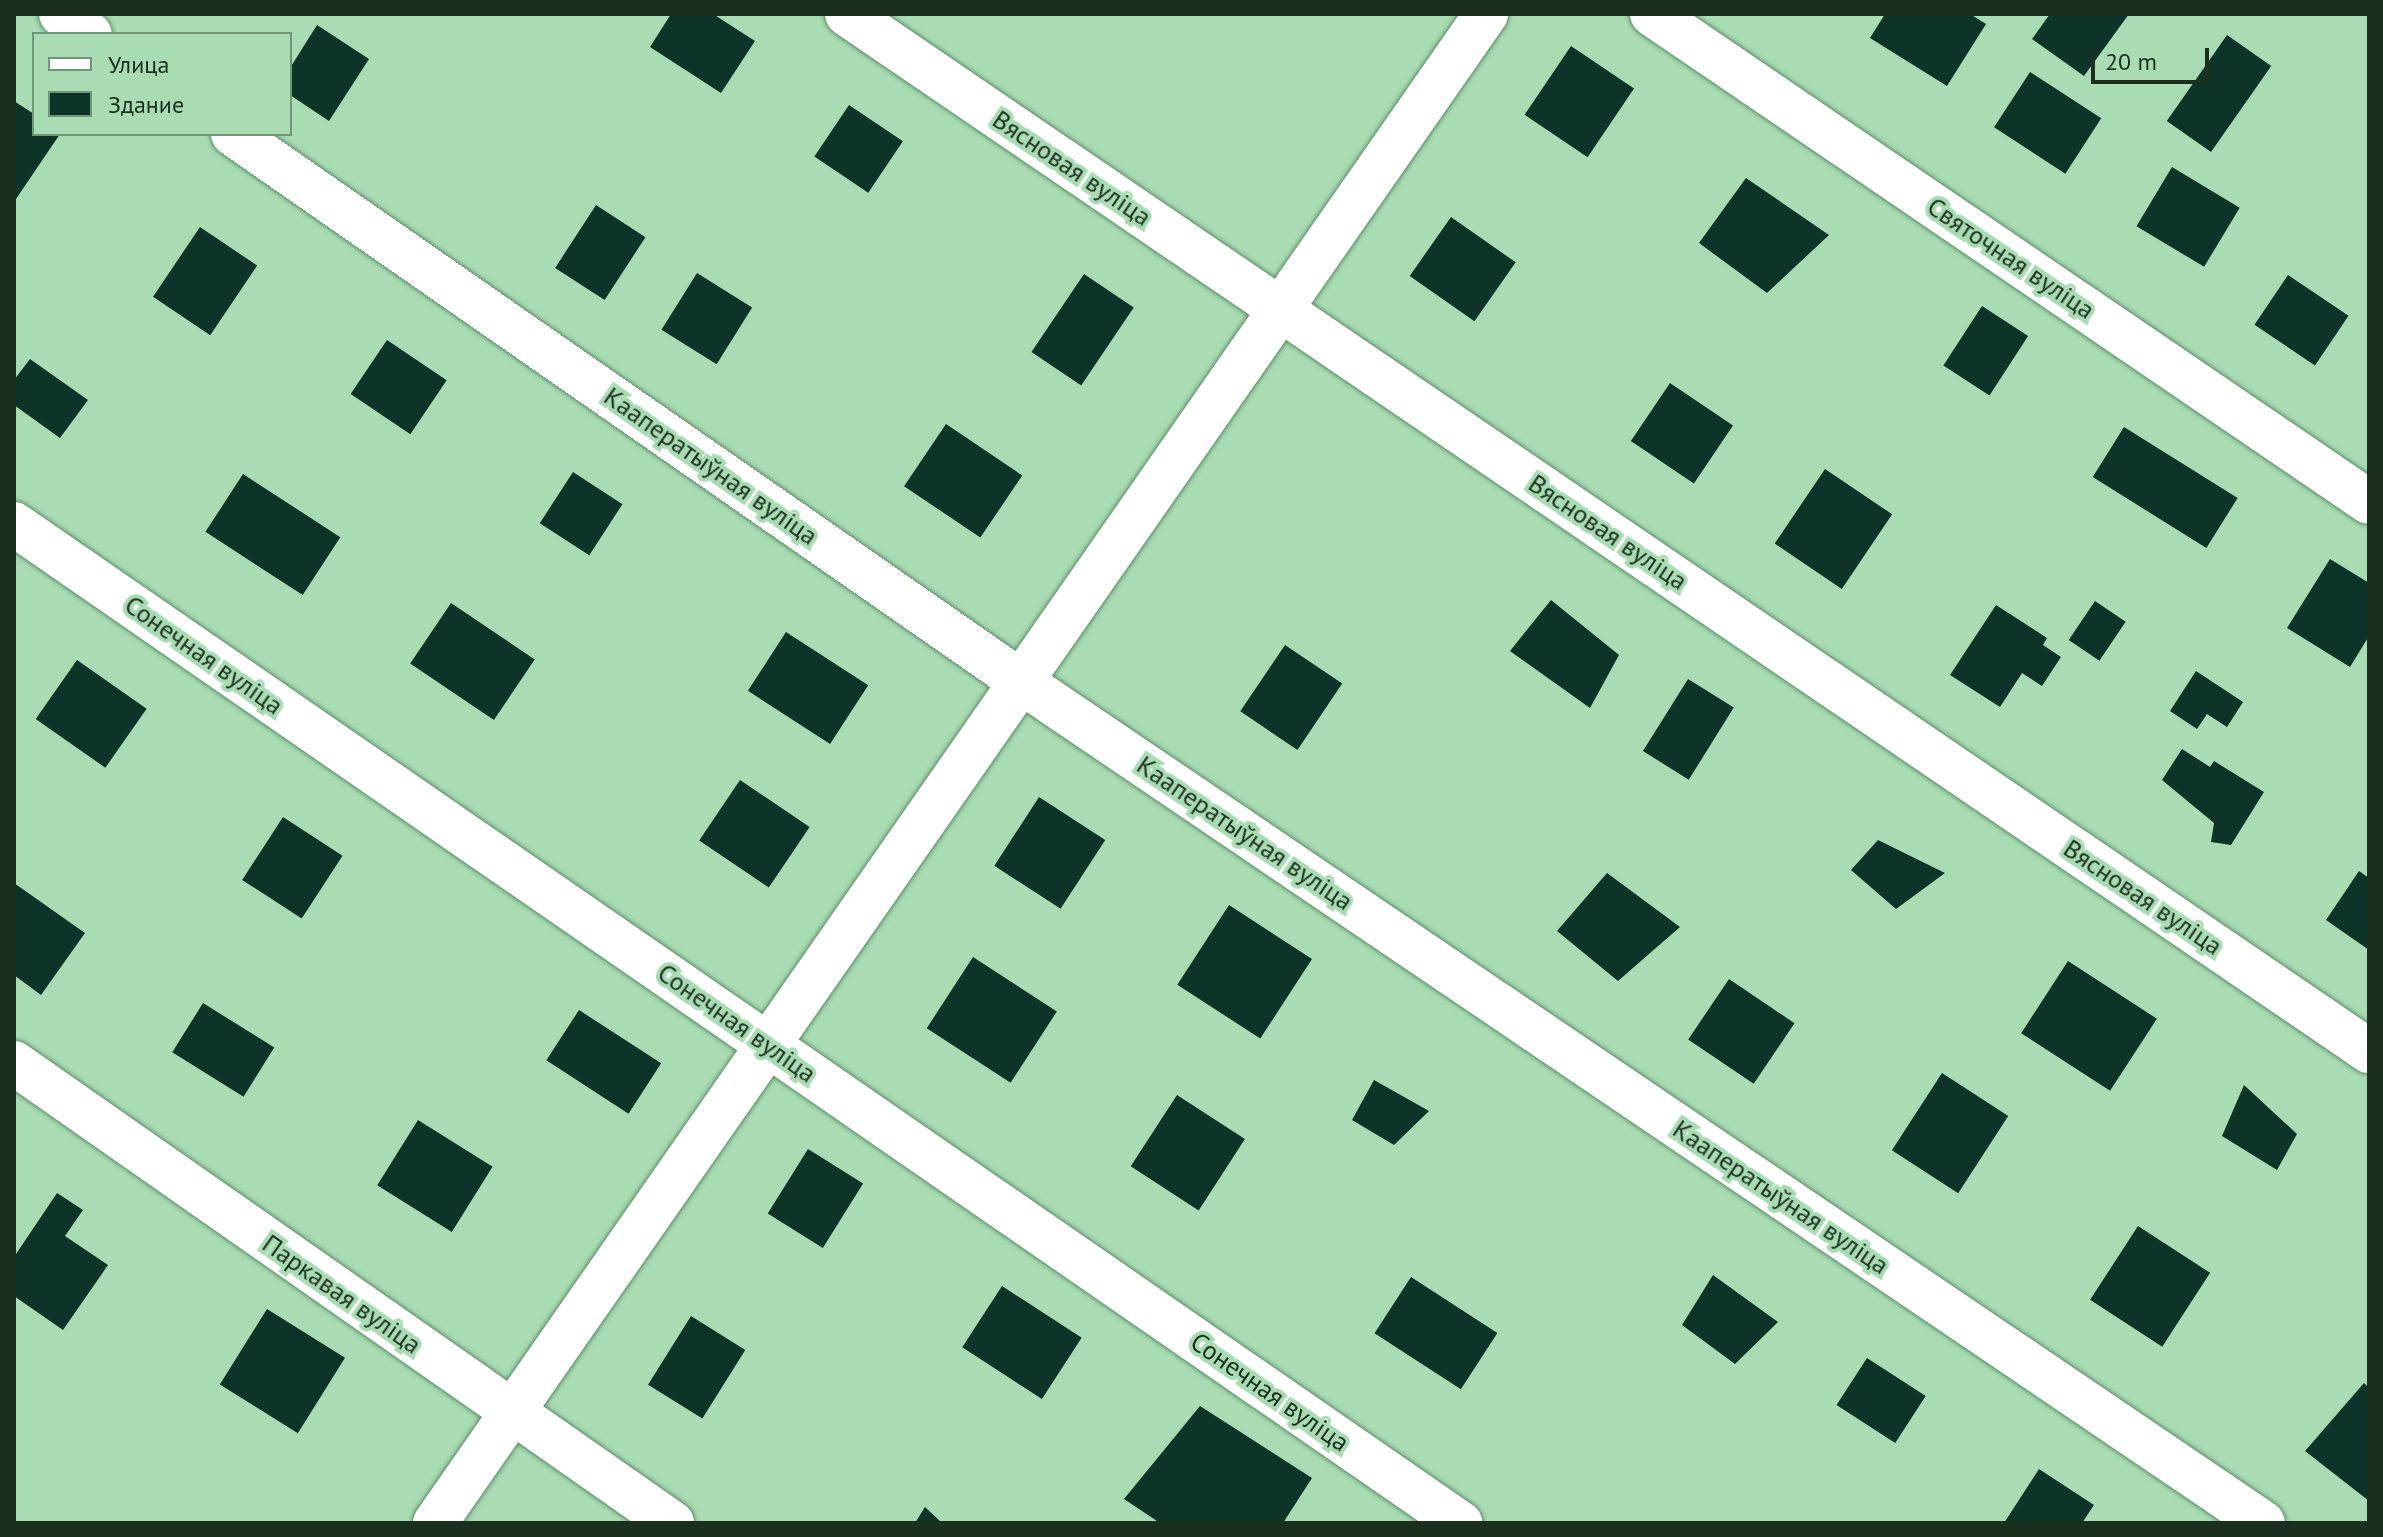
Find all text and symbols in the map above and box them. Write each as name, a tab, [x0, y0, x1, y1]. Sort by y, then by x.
legend	[32, 32, 292, 136]
scale bar	[2095, 32, 2213, 82]
text: 20 m	[2105, 46, 2157, 77]
text: Улица	[108, 49, 169, 80]
text: Здание	[108, 89, 184, 120]
street label: Вясновая вуліца	[987, 104, 1157, 232]
street label: Святочная вуліца	[1921, 191, 2101, 325]
street label: Кааператыўная вуліца	[598, 381, 824, 551]
street label: Вясновая вуліца	[1523, 468, 1693, 596]
street label: Сонечная вуліца	[119, 589, 289, 721]
street label: Кааператыўная вуліца	[1131, 749, 1359, 917]
street label: Вясновая вуліца	[2058, 833, 2228, 961]
street label: Сонечная вуліца	[652, 957, 822, 1089]
street label: Кааператыўная вуліца	[1667, 1113, 1895, 1281]
street label: Паркавая вуліца	[257, 1228, 427, 1360]
street label: Сонечная вуліца	[1185, 1326, 1355, 1458]

